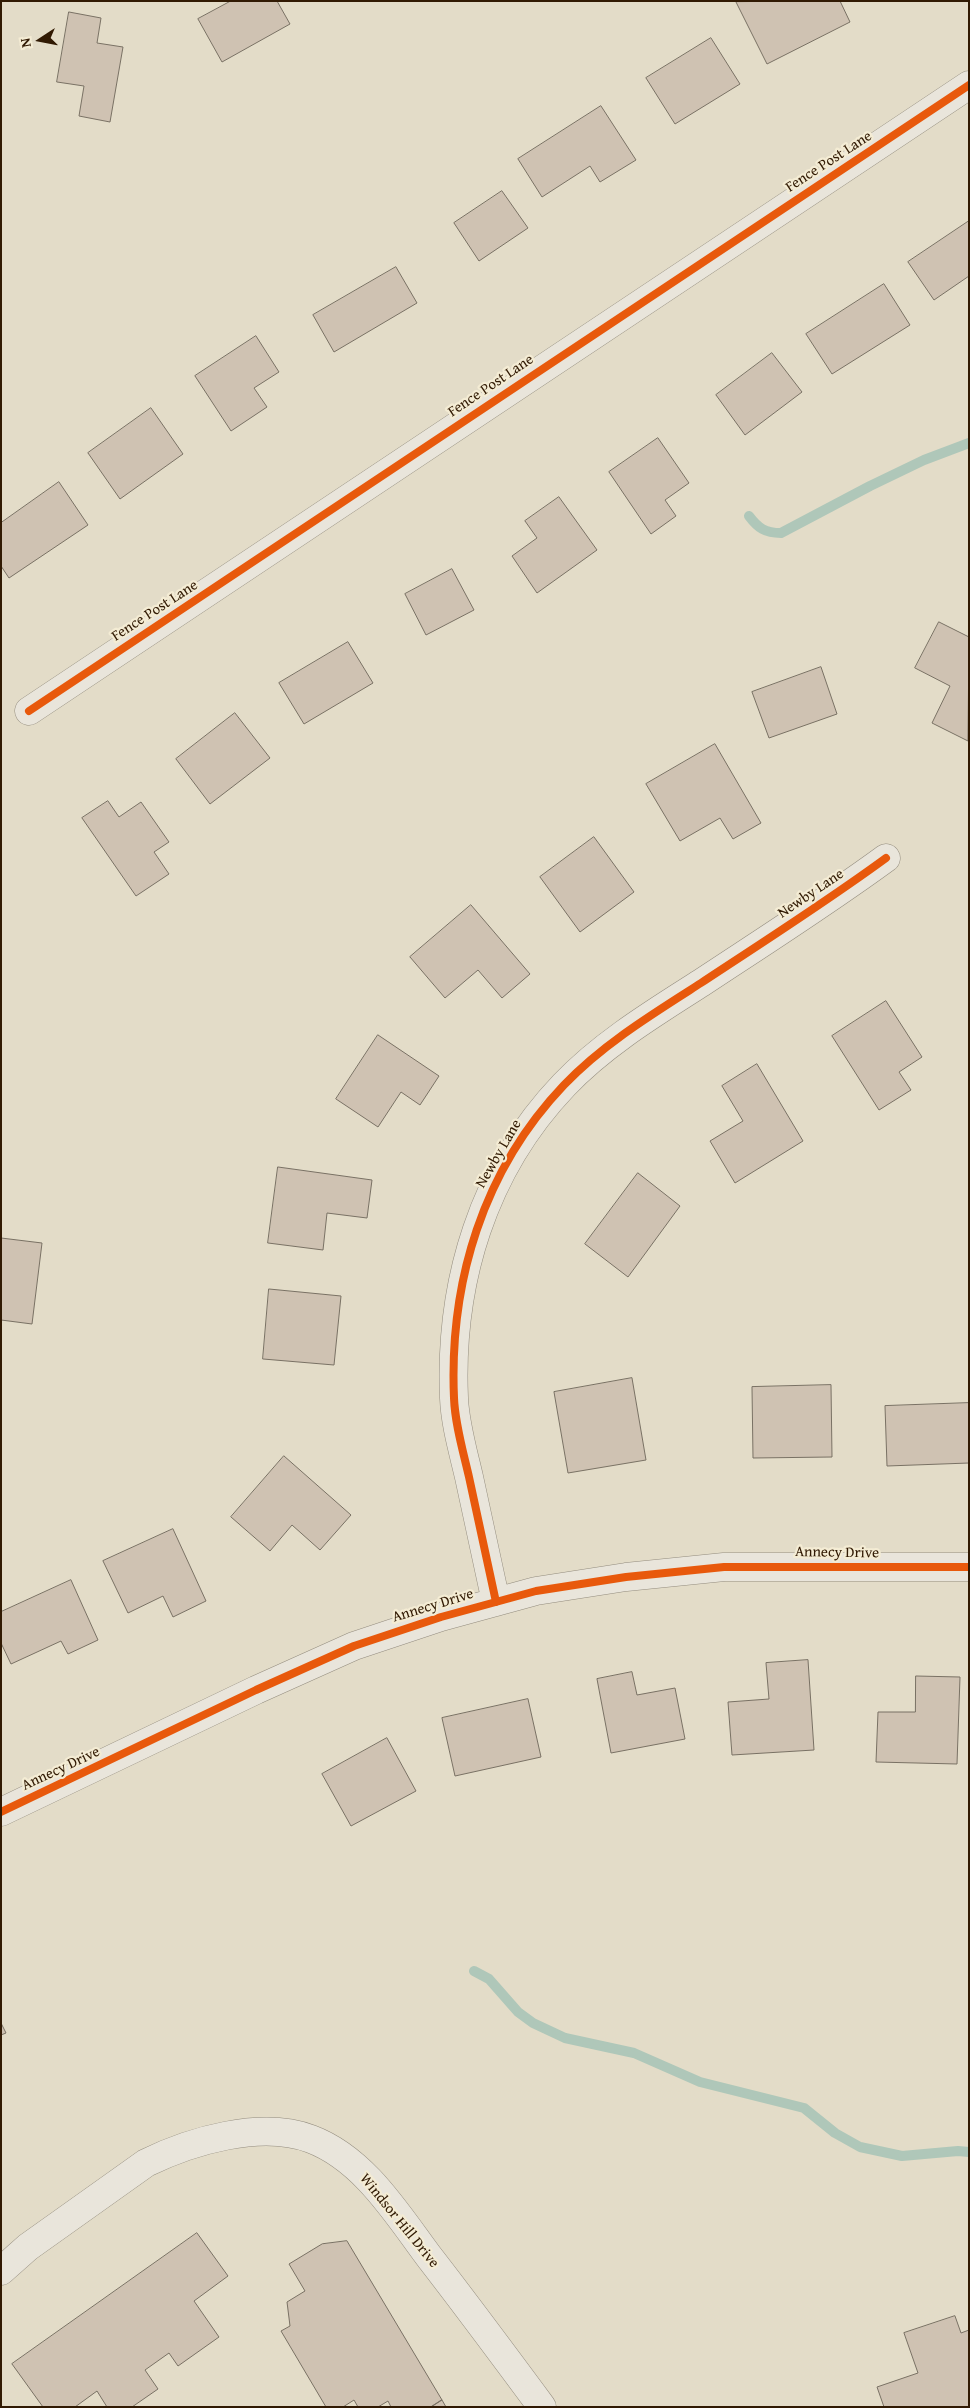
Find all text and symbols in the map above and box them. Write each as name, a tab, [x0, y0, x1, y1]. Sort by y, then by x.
north arrow	[15, 15, 65, 65]
text: N	[15, 36, 36, 49]
street label: Fence Post Lane	[782, 127, 876, 197]
street label: Fence Post Lane	[445, 351, 537, 421]
street label: Fence Post Lane	[108, 576, 202, 646]
street label: Newby Lane	[775, 865, 847, 923]
street label: Newby Lane	[472, 1117, 526, 1191]
street label: Annecy Drive	[795, 1543, 879, 1563]
street label: Annecy Drive	[390, 1585, 476, 1627]
street label: Annecy Drive	[19, 1743, 103, 1795]
street label: Windsor Hill Drive	[355, 2170, 443, 2272]

